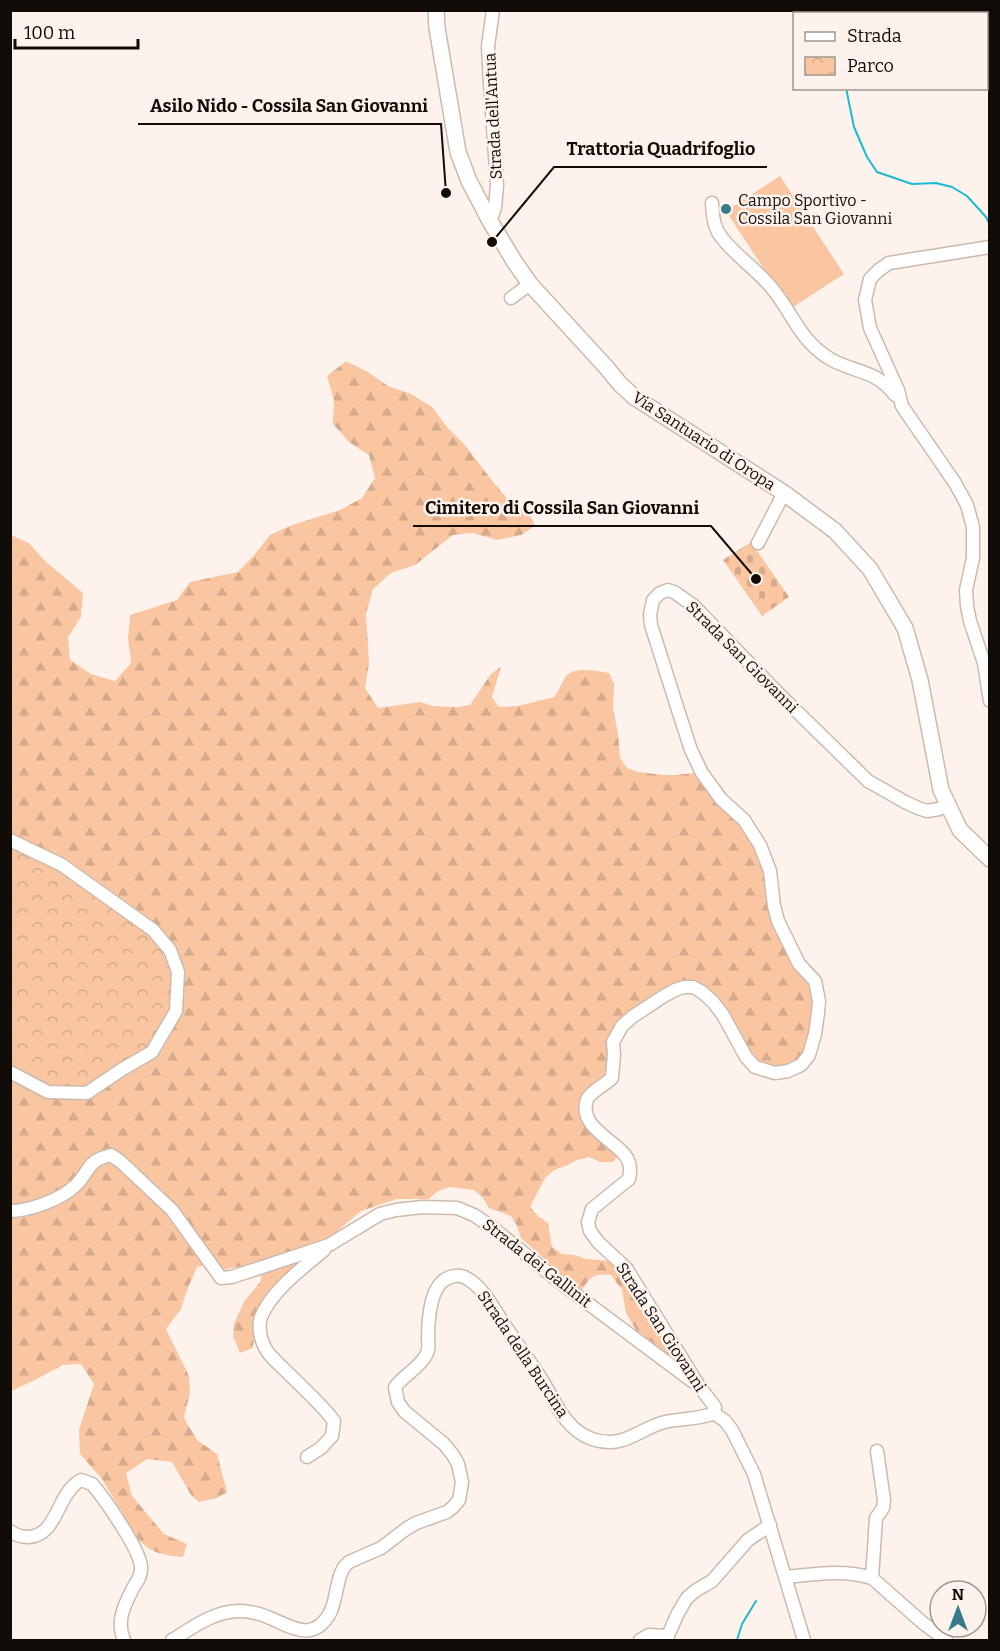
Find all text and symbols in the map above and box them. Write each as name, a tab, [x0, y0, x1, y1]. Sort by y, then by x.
scale bar	[15, 12, 138, 50]
legend	[793, 12, 988, 90]
text: 100 m	[24, 22, 75, 44]
text: Strada	[847, 25, 902, 47]
street label: Strada dell'Antua	[480, 52, 506, 180]
text: Parco	[847, 55, 894, 77]
callout: Asilo Nido - Cossila San Giovanni	[138, 88, 441, 124]
text: Asilo Nido - Cossila San Giovanni	[150, 95, 428, 117]
callout: Trattoria Quadrifoglio	[554, 131, 767, 167]
text: Trattoria Quadrifoglio	[567, 138, 755, 160]
place label: Campo Sportivo - Cossila San Giovanni	[738, 191, 892, 228]
marker: Campo Sportivo - Cossila San Giovanni	[719, 202, 733, 216]
street label: Via Santuario di Oropa	[629, 388, 779, 495]
callout: Cimitero di Cossila San Giovanni	[413, 490, 711, 526]
text: Cimitero di Cossila San Giovanni	[425, 497, 699, 519]
street label: Strada San Giovanni	[682, 597, 802, 717]
street label: Strada dei Gallinit	[479, 1215, 595, 1312]
street label: Strada San Giovanni	[612, 1259, 710, 1395]
street label: Strada della Burcina	[473, 1287, 573, 1421]
north arrow	[928, 1579, 988, 1639]
text: N	[952, 1585, 964, 1604]

